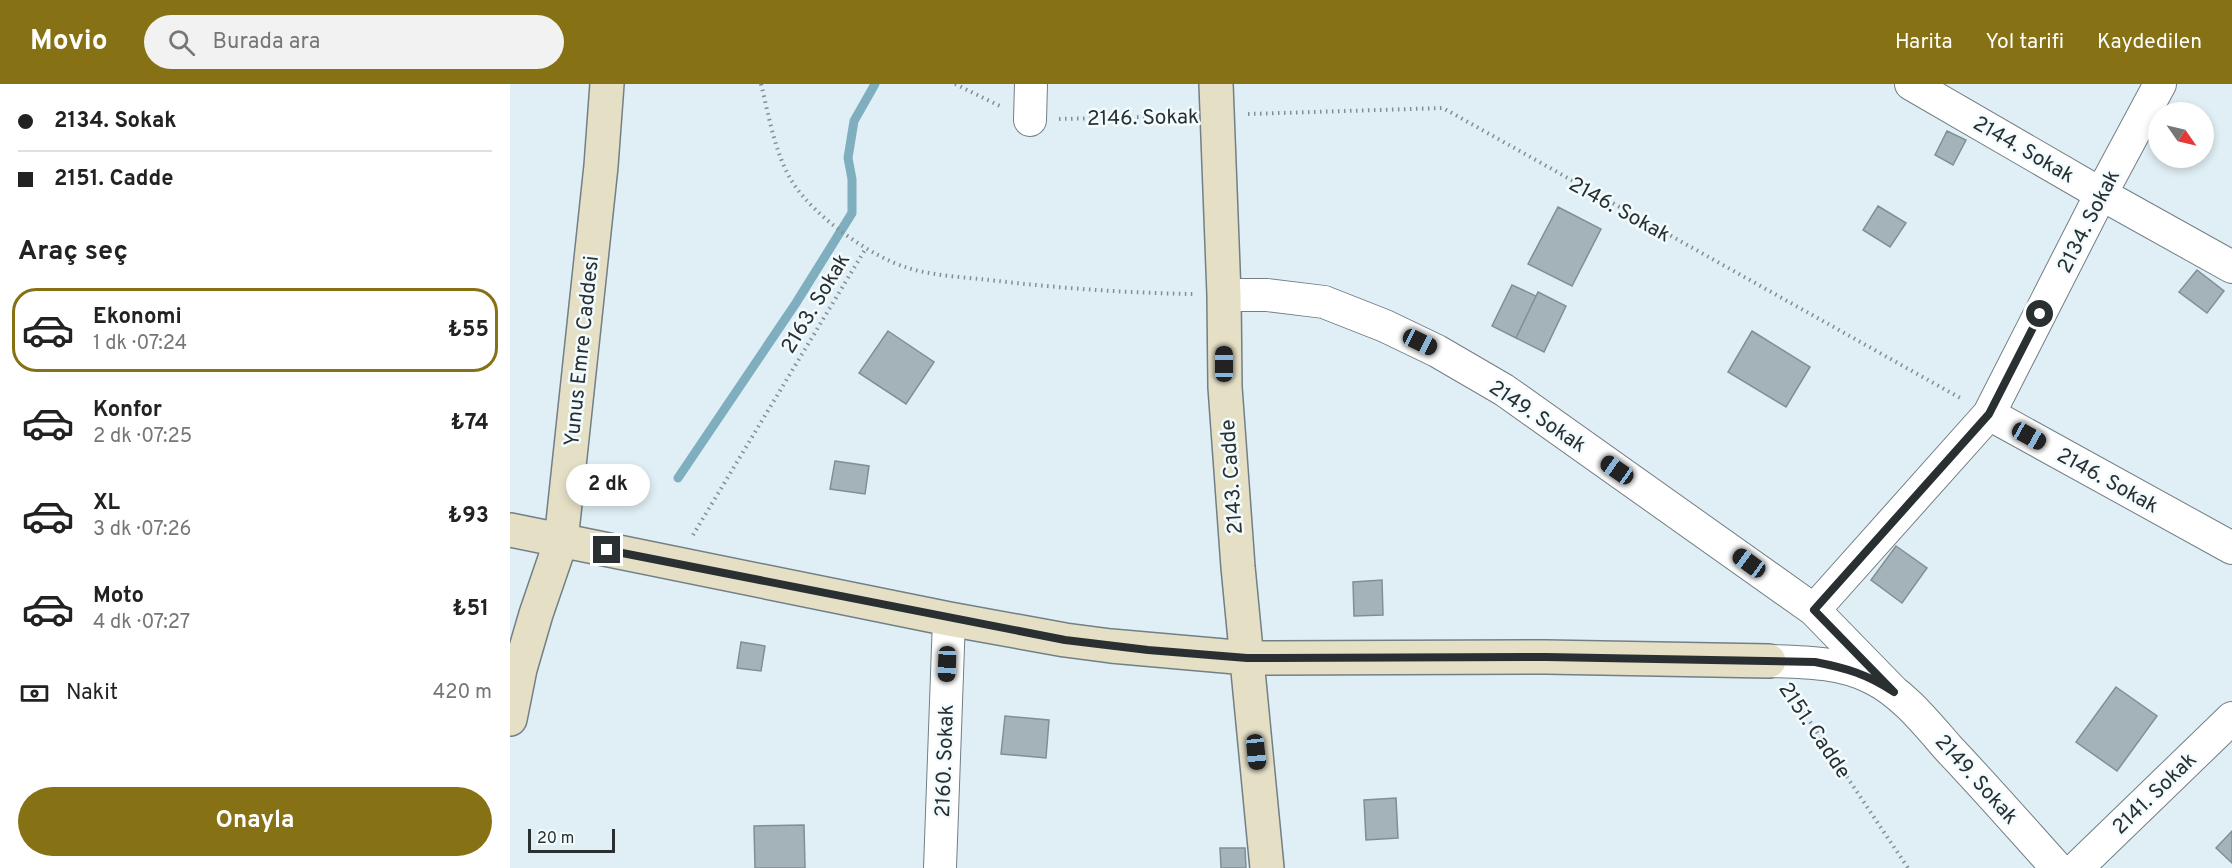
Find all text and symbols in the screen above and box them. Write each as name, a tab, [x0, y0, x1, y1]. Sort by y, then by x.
search box	[144, 15, 564, 69]
text: Movio	[30, 24, 108, 60]
icon: search	[165, 26, 198, 59]
text: Burada ara	[213, 29, 320, 56]
text: Harita	[1895, 29, 1953, 56]
text: Yol tarifi	[1986, 29, 2064, 56]
text: Kaydedilen	[2097, 29, 2202, 56]
north arrow	[2148, 102, 2214, 168]
map controls	[2148, 102, 2214, 168]
street label: 2146. Sokak	[1087, 104, 1199, 133]
text: 2134. Sokak	[54, 108, 176, 135]
street label: 2144. Sokak	[1968, 110, 2079, 190]
street label: 2134. Sokak	[2052, 165, 2127, 278]
text: 2151. Cadde	[54, 166, 174, 193]
street label: 2146. Sokak	[1564, 171, 1675, 249]
text: Araç seç	[18, 235, 128, 269]
street label: 2163. Sokak	[776, 249, 857, 359]
street label: Yunus Emre Caddesi	[559, 254, 606, 448]
route start	[2026, 300, 2053, 327]
icon: car	[21, 303, 75, 357]
text: Ekonomi	[93, 304, 182, 331]
text: ₺55	[448, 317, 489, 344]
car	[1400, 326, 1440, 358]
text: 1 dk · 07:24	[93, 331, 187, 357]
car	[1215, 346, 1233, 382]
street label: 2149. Sokak	[1483, 375, 1591, 460]
icon: car	[21, 396, 75, 450]
text: Konfor	[93, 397, 162, 424]
text: ₺74	[450, 410, 489, 437]
street label: 2143. Cadde	[1215, 418, 1250, 535]
car	[2009, 419, 2049, 453]
text: 2 dk · 07:25	[93, 424, 192, 450]
street label: 2146. Sokak	[2052, 442, 2163, 520]
car	[1597, 452, 1637, 488]
callout: 2 dk	[565, 463, 649, 505]
text: 2 dk	[588, 472, 628, 498]
icon: car	[21, 489, 75, 543]
text: XL	[93, 490, 120, 517]
text: ₺93	[448, 503, 489, 530]
text: 3 dk · 07:26	[93, 517, 192, 543]
route end	[593, 536, 620, 563]
car	[1729, 545, 1769, 581]
icon: car	[21, 582, 75, 636]
text: Moto	[93, 583, 144, 610]
text: ₺51	[452, 596, 489, 623]
text: 4 dk · 07:27	[93, 610, 190, 636]
car	[937, 646, 957, 682]
icon: cash	[18, 677, 51, 710]
street label: 2151. Cadde	[1772, 677, 1856, 784]
text: Nakit	[66, 680, 118, 707]
text: 420 m	[433, 680, 492, 706]
street label: 2160. Sokak	[930, 704, 961, 818]
street label: 2149. Sokak	[1928, 729, 2023, 831]
car	[1245, 733, 1267, 771]
street label: 2141. Sokak	[2107, 747, 2203, 841]
button: Onayla	[18, 787, 492, 856]
scale bar	[528, 826, 615, 854]
text: 20 m	[537, 829, 574, 849]

